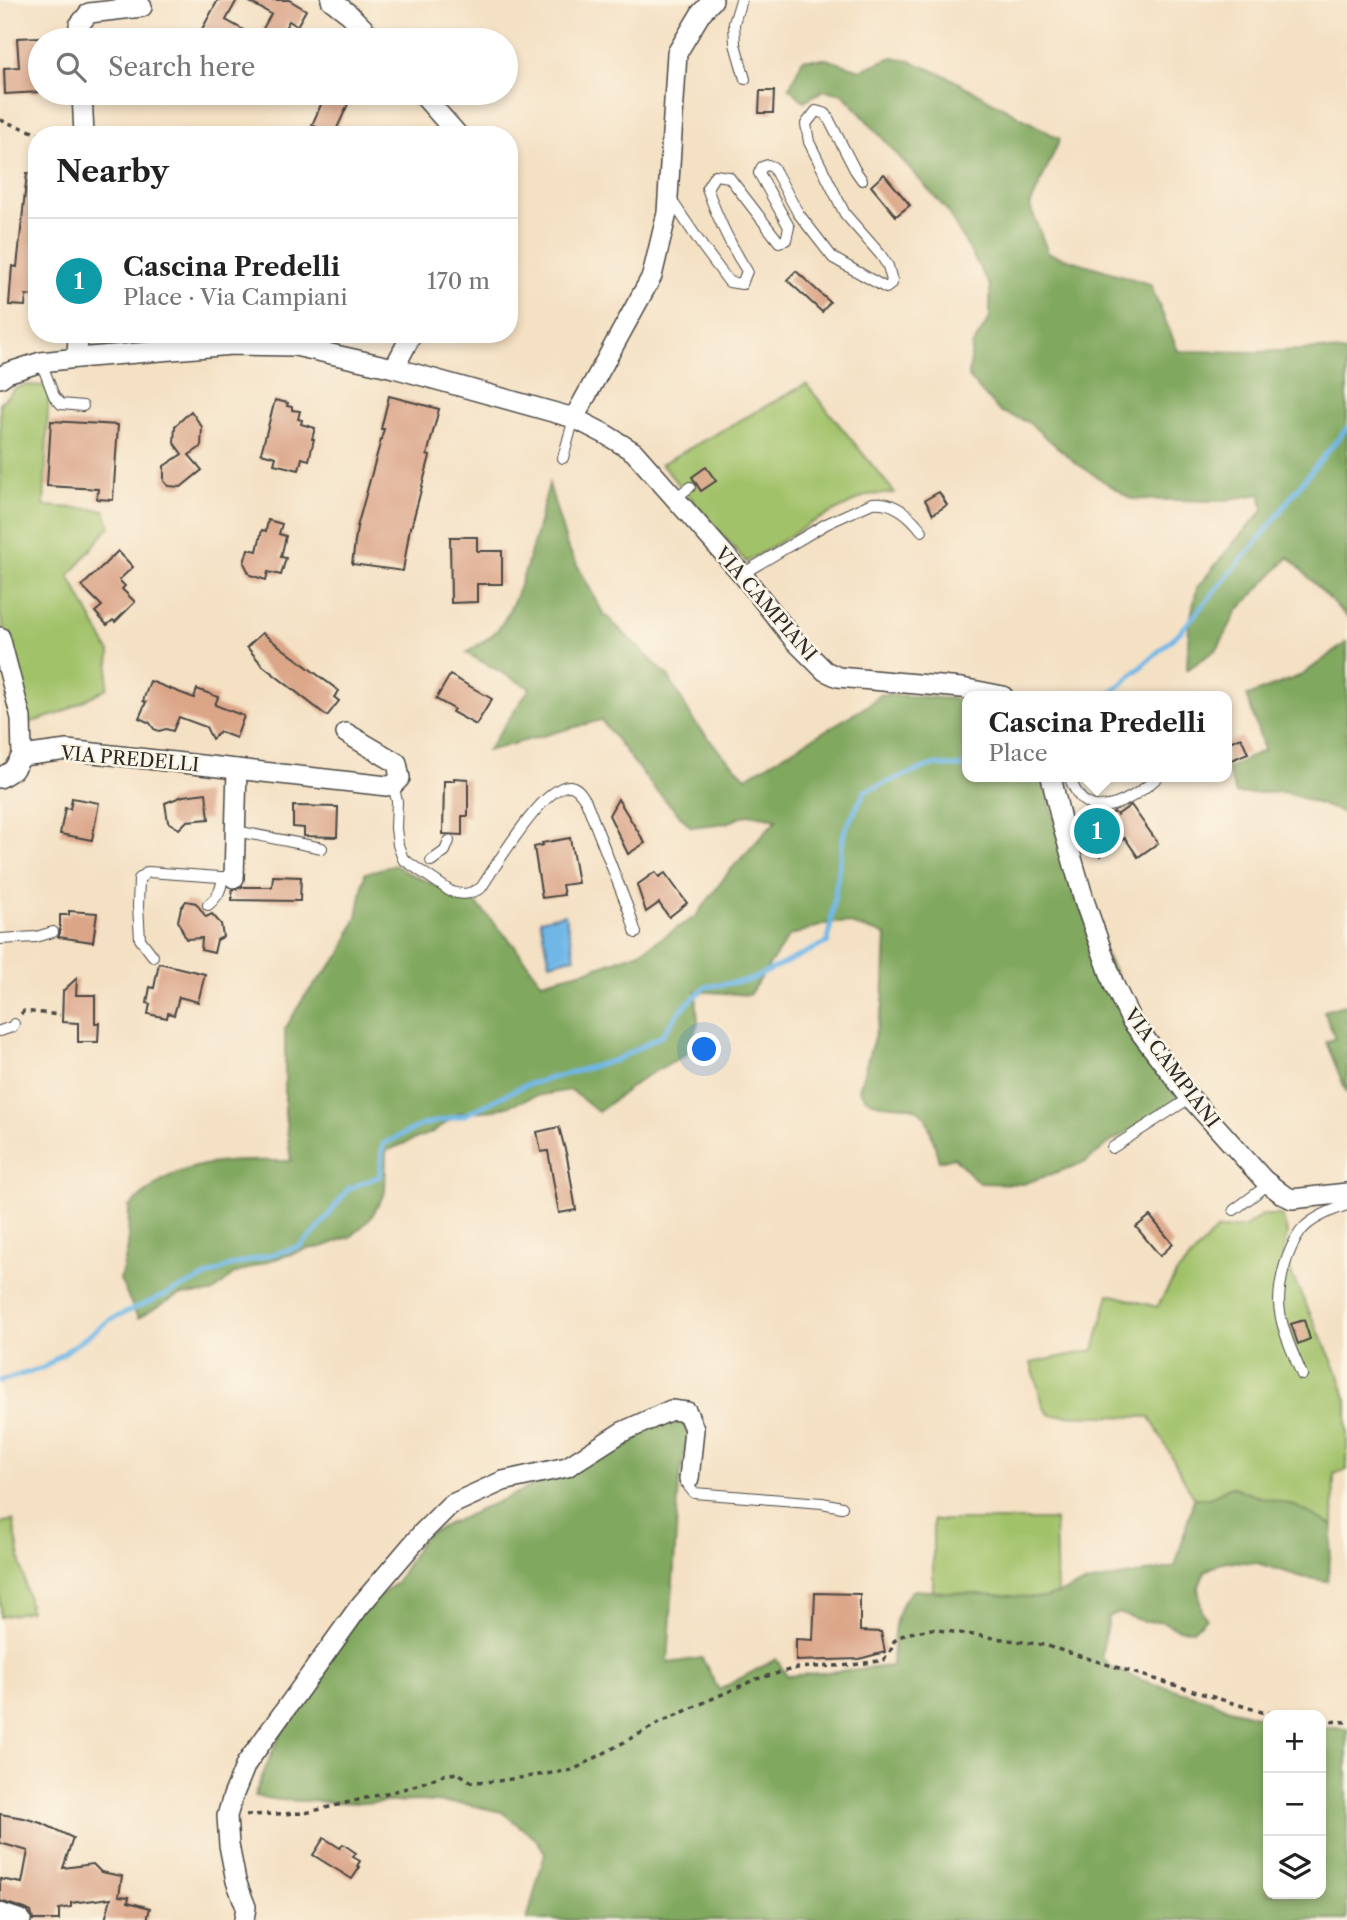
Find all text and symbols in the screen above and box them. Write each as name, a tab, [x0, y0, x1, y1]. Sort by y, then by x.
search box	[28, 28, 518, 105]
icon: search	[52, 48, 90, 86]
text: Search here	[108, 51, 255, 83]
text: Nearby	[56, 153, 169, 190]
text: Cascina Predelli	[123, 251, 340, 283]
text: 1	[74, 267, 84, 295]
text: 170 m	[427, 267, 490, 295]
text: Place · Via Campiani	[123, 283, 348, 311]
street label: VIA CAMPIANI	[710, 541, 822, 666]
popup	[962, 691, 1232, 782]
text: Cascina Predelli	[989, 707, 1205, 739]
text: Place	[989, 739, 1048, 767]
street label: VIA PREDELLI	[59, 741, 200, 777]
pin: 1	[1074, 805, 1120, 857]
street label: VIA CAMPIANI	[1119, 1003, 1224, 1132]
your location	[687, 1032, 721, 1066]
map controls	[1263, 1710, 1326, 1899]
button: +	[1263, 1710, 1326, 1773]
button: −	[1263, 1773, 1326, 1836]
button: layers	[1263, 1836, 1326, 1899]

